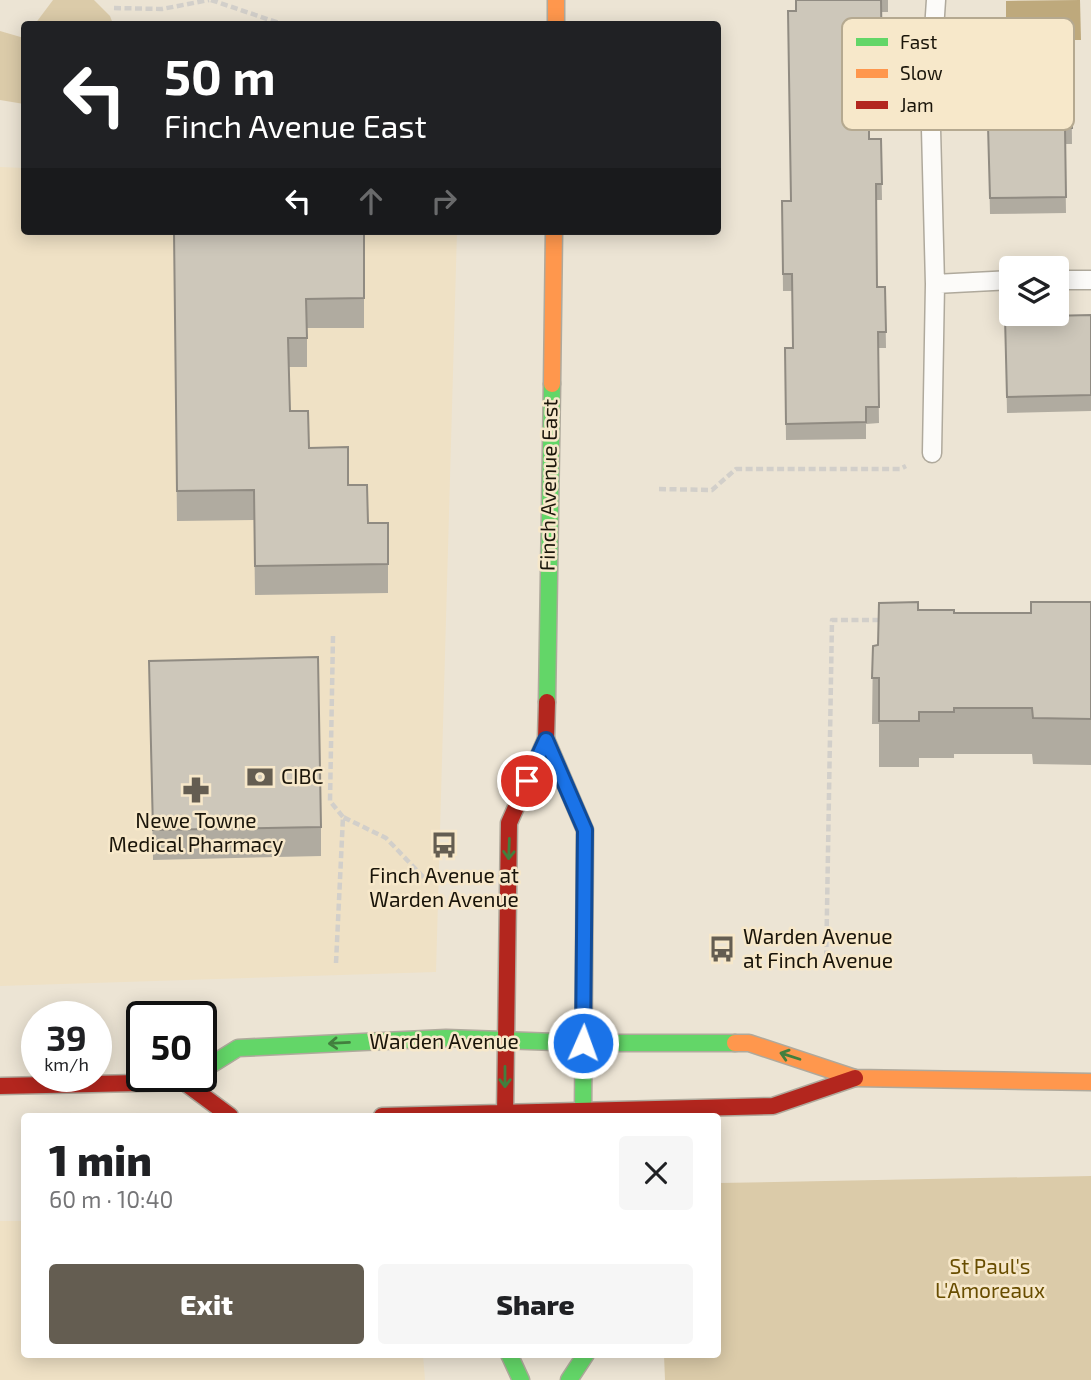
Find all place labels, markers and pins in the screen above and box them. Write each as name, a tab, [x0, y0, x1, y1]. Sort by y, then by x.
pin	[497, 751, 557, 811]
bank icon: CIBC	[245, 762, 275, 792]
place label: CIBC	[281, 763, 323, 788]
pharmacy icon: Newe Towne Medical Pharmacy	[181, 775, 211, 805]
place label: Newe Towne Medical Pharmacy	[109, 807, 283, 856]
bus stop icon: Finch Avenue at Warden Avenue	[429, 830, 459, 860]
place label: Finch Avenue at Warden Avenue	[369, 862, 519, 911]
place label: Warden Avenue at Finch Avenue	[743, 923, 893, 972]
bus stop icon: Warden Avenue at Finch Avenue	[707, 934, 737, 964]

